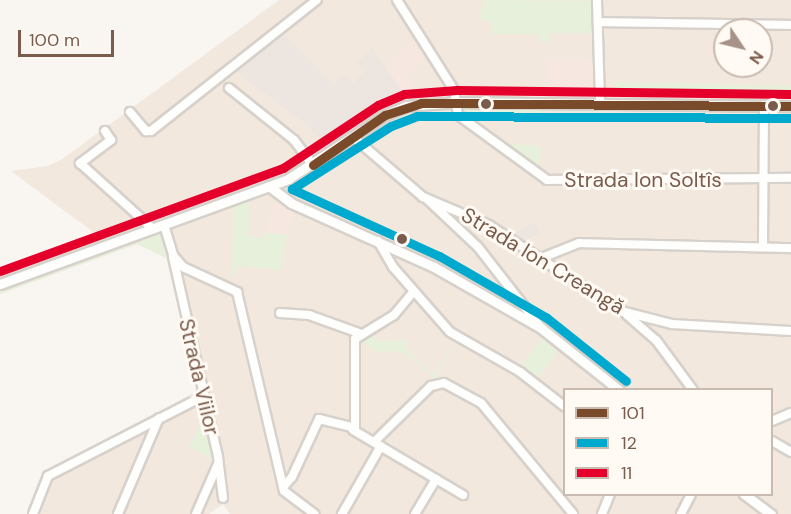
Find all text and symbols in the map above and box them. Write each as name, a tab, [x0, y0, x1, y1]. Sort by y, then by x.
scale bar	[21, 18, 117, 56]
north arrow	[713, 18, 773, 78]
text: 100 m	[29, 28, 80, 52]
text: N	[745, 47, 768, 68]
unlabelled marker	[480, 98, 492, 110]
unlabelled marker	[767, 100, 779, 112]
street label: Strada Ion Soltîs	[564, 167, 722, 193]
street label: Strada Ion Creangă	[457, 202, 629, 320]
unlabelled marker	[396, 233, 408, 245]
street label: Strada Viilor	[173, 316, 225, 438]
legend	[563, 388, 773, 496]
text: 101	[621, 401, 645, 425]
text: 12	[621, 431, 637, 455]
text: 11	[621, 461, 632, 485]

